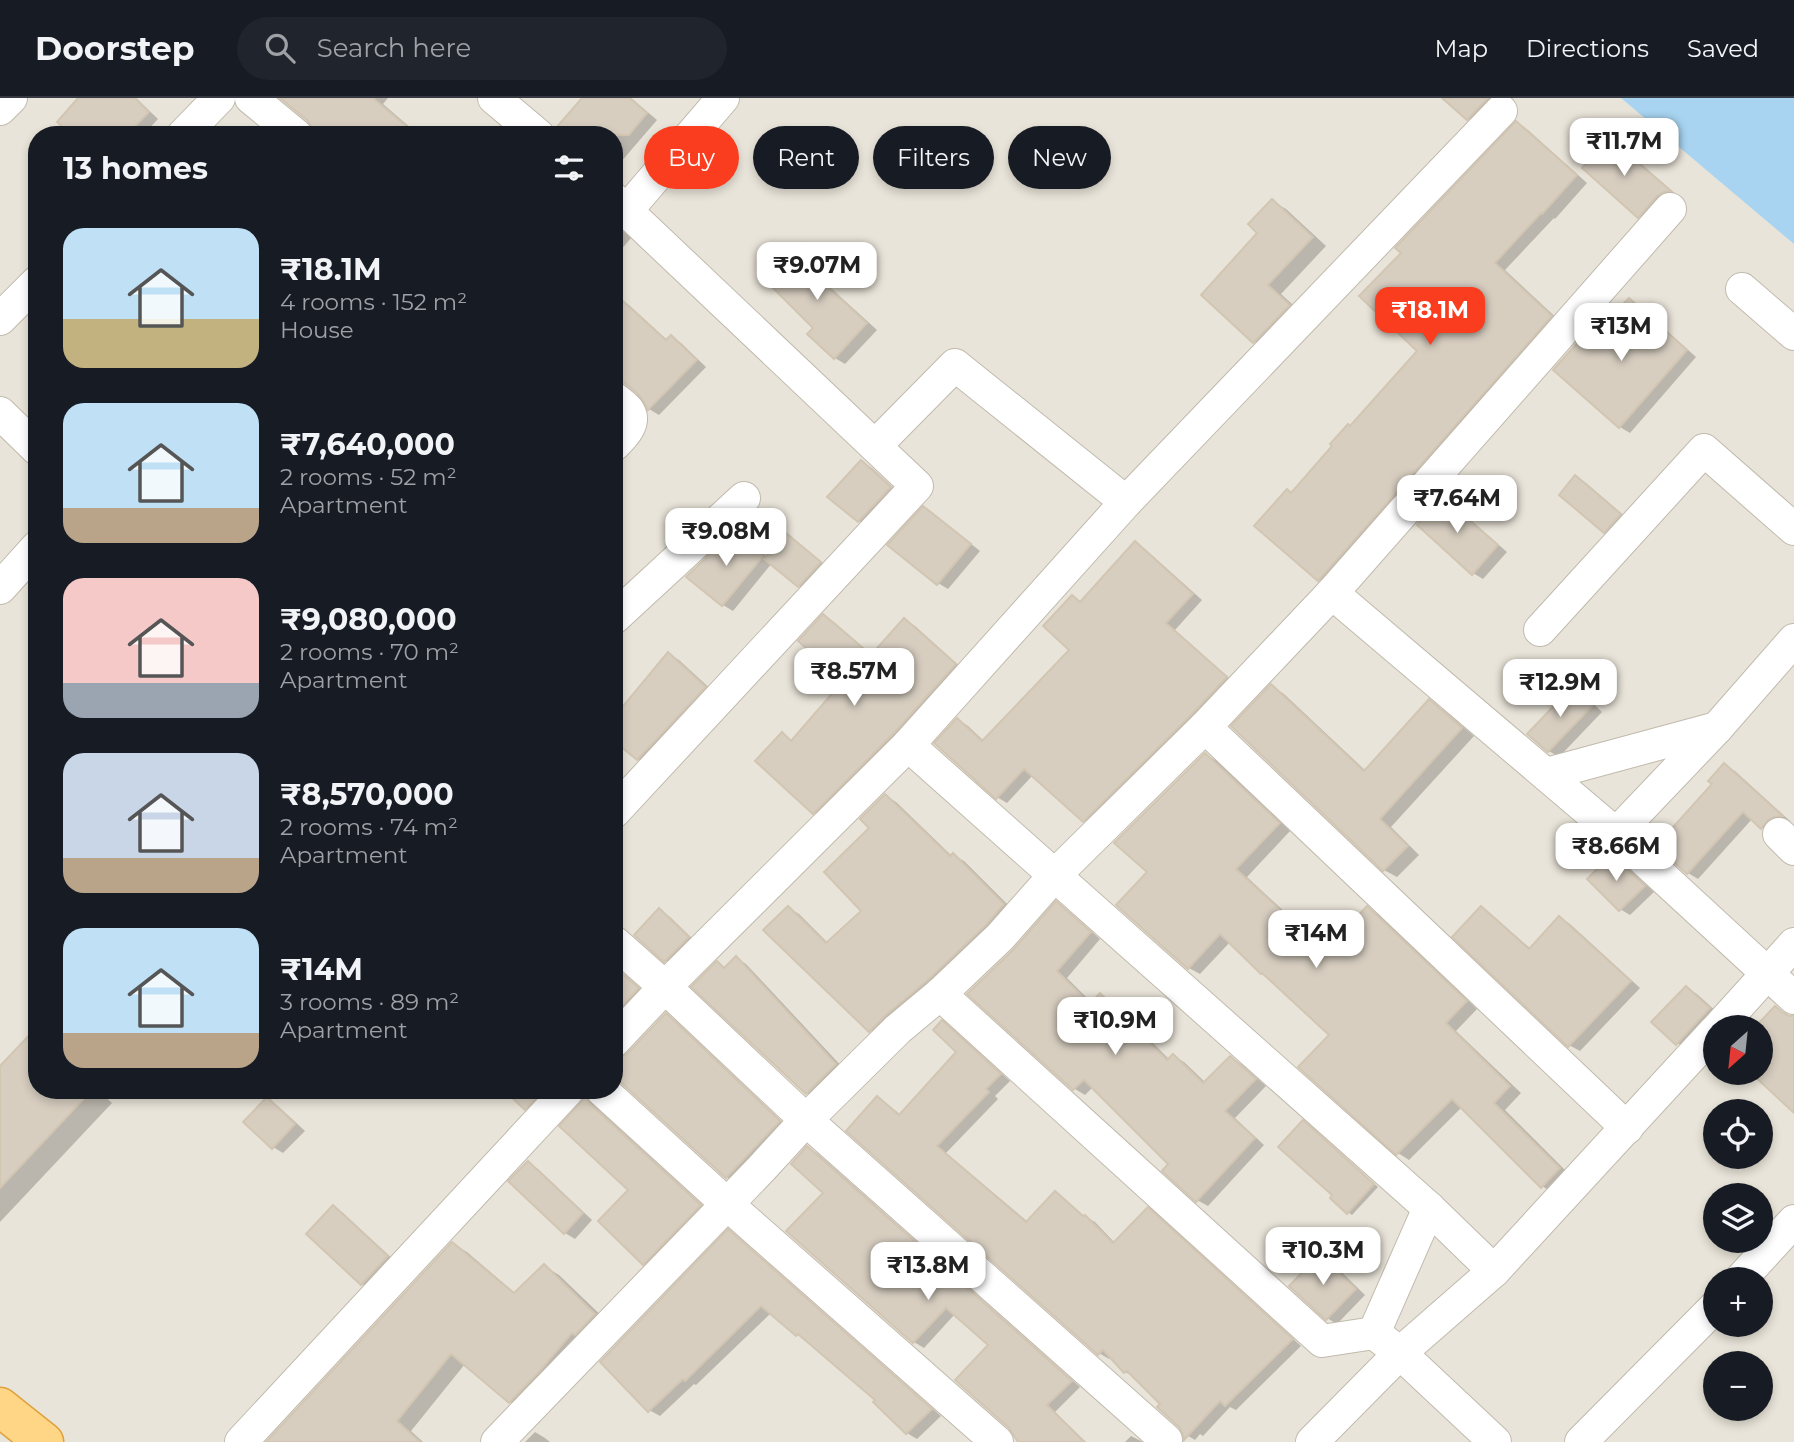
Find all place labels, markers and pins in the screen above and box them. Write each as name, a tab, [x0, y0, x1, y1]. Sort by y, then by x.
pin: ₹11.7M	[1567, 118, 1681, 178]
pin: ₹9.07M	[760, 242, 874, 302]
pin: ₹18.1M	[1373, 288, 1487, 347]
pin: ₹13M	[1580, 303, 1662, 363]
pin: ₹7.64M	[1400, 476, 1514, 535]
pin: ₹9.08M	[669, 508, 783, 568]
pin: ₹8.57M	[797, 648, 911, 708]
pin: ₹12.9M	[1503, 660, 1617, 719]
pin: ₹8.66M	[1559, 824, 1673, 883]
pin: ₹14M	[1275, 910, 1357, 970]
pin: ₹10.9M	[1058, 998, 1172, 1057]
pin: ₹10.3M	[1266, 1228, 1380, 1287]
pin: ₹13.8M	[871, 1242, 985, 1302]

